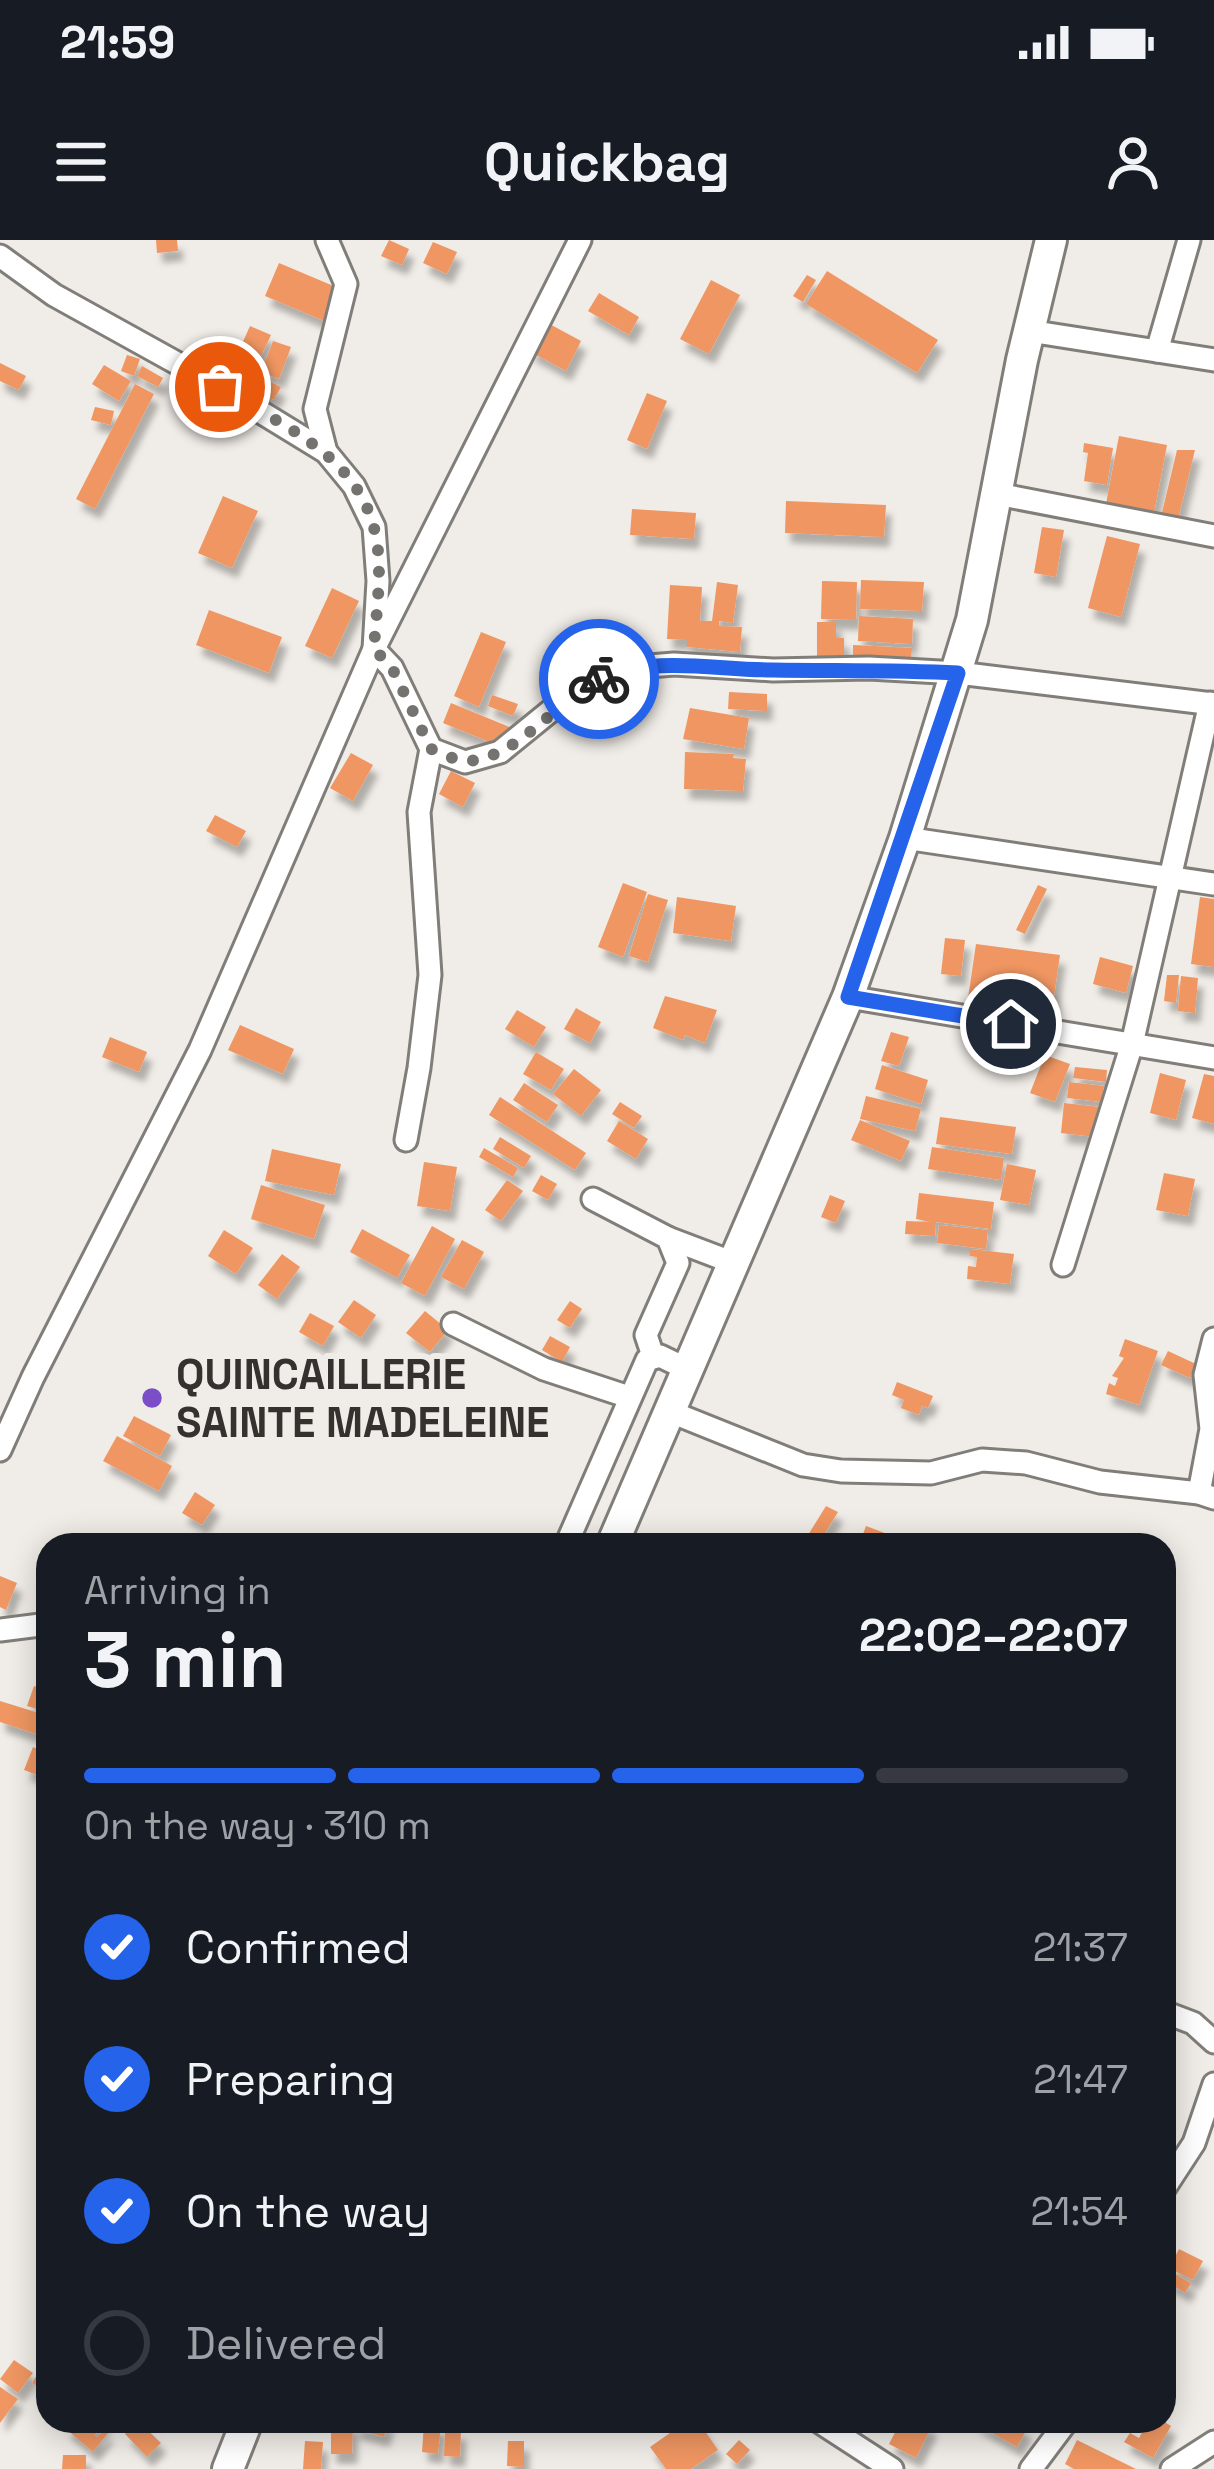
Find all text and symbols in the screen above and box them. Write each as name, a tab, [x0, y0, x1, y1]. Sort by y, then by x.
text: 21:59	[60, 14, 175, 71]
text: Quickbag	[484, 128, 730, 197]
icon: menu	[48, 129, 114, 195]
icon: person	[1100, 129, 1166, 195]
pin	[169, 336, 271, 438]
icon: bag	[187, 354, 253, 420]
courier	[539, 619, 659, 739]
icon: bike	[566, 646, 632, 712]
pin	[960, 973, 1062, 1075]
icon: home	[978, 991, 1044, 1057]
place label: QUINCAILLERIE SAINTE MADELEINE	[176, 1348, 549, 1449]
marker: QUINCAILLERIE SAINTE MADELEINE	[139, 1385, 165, 1411]
text: Arriving in	[84, 1566, 271, 1615]
text: 22:02–22:07	[859, 1607, 1128, 1664]
text: 3 min	[84, 1610, 287, 1710]
text: On the way · 310 m	[84, 1801, 431, 1850]
icon: check	[84, 1914, 150, 1980]
text: Confirmed	[186, 1919, 411, 1976]
text: 21:37	[1033, 1923, 1128, 1972]
icon: check	[84, 2046, 150, 2112]
text: Preparing	[186, 2051, 395, 2108]
text: 21:47	[1033, 2055, 1128, 2104]
icon: check	[84, 2178, 150, 2244]
text: On the way	[186, 2183, 430, 2240]
text: 21:54	[1031, 2187, 1128, 2236]
text: Delivered	[186, 2315, 386, 2372]

